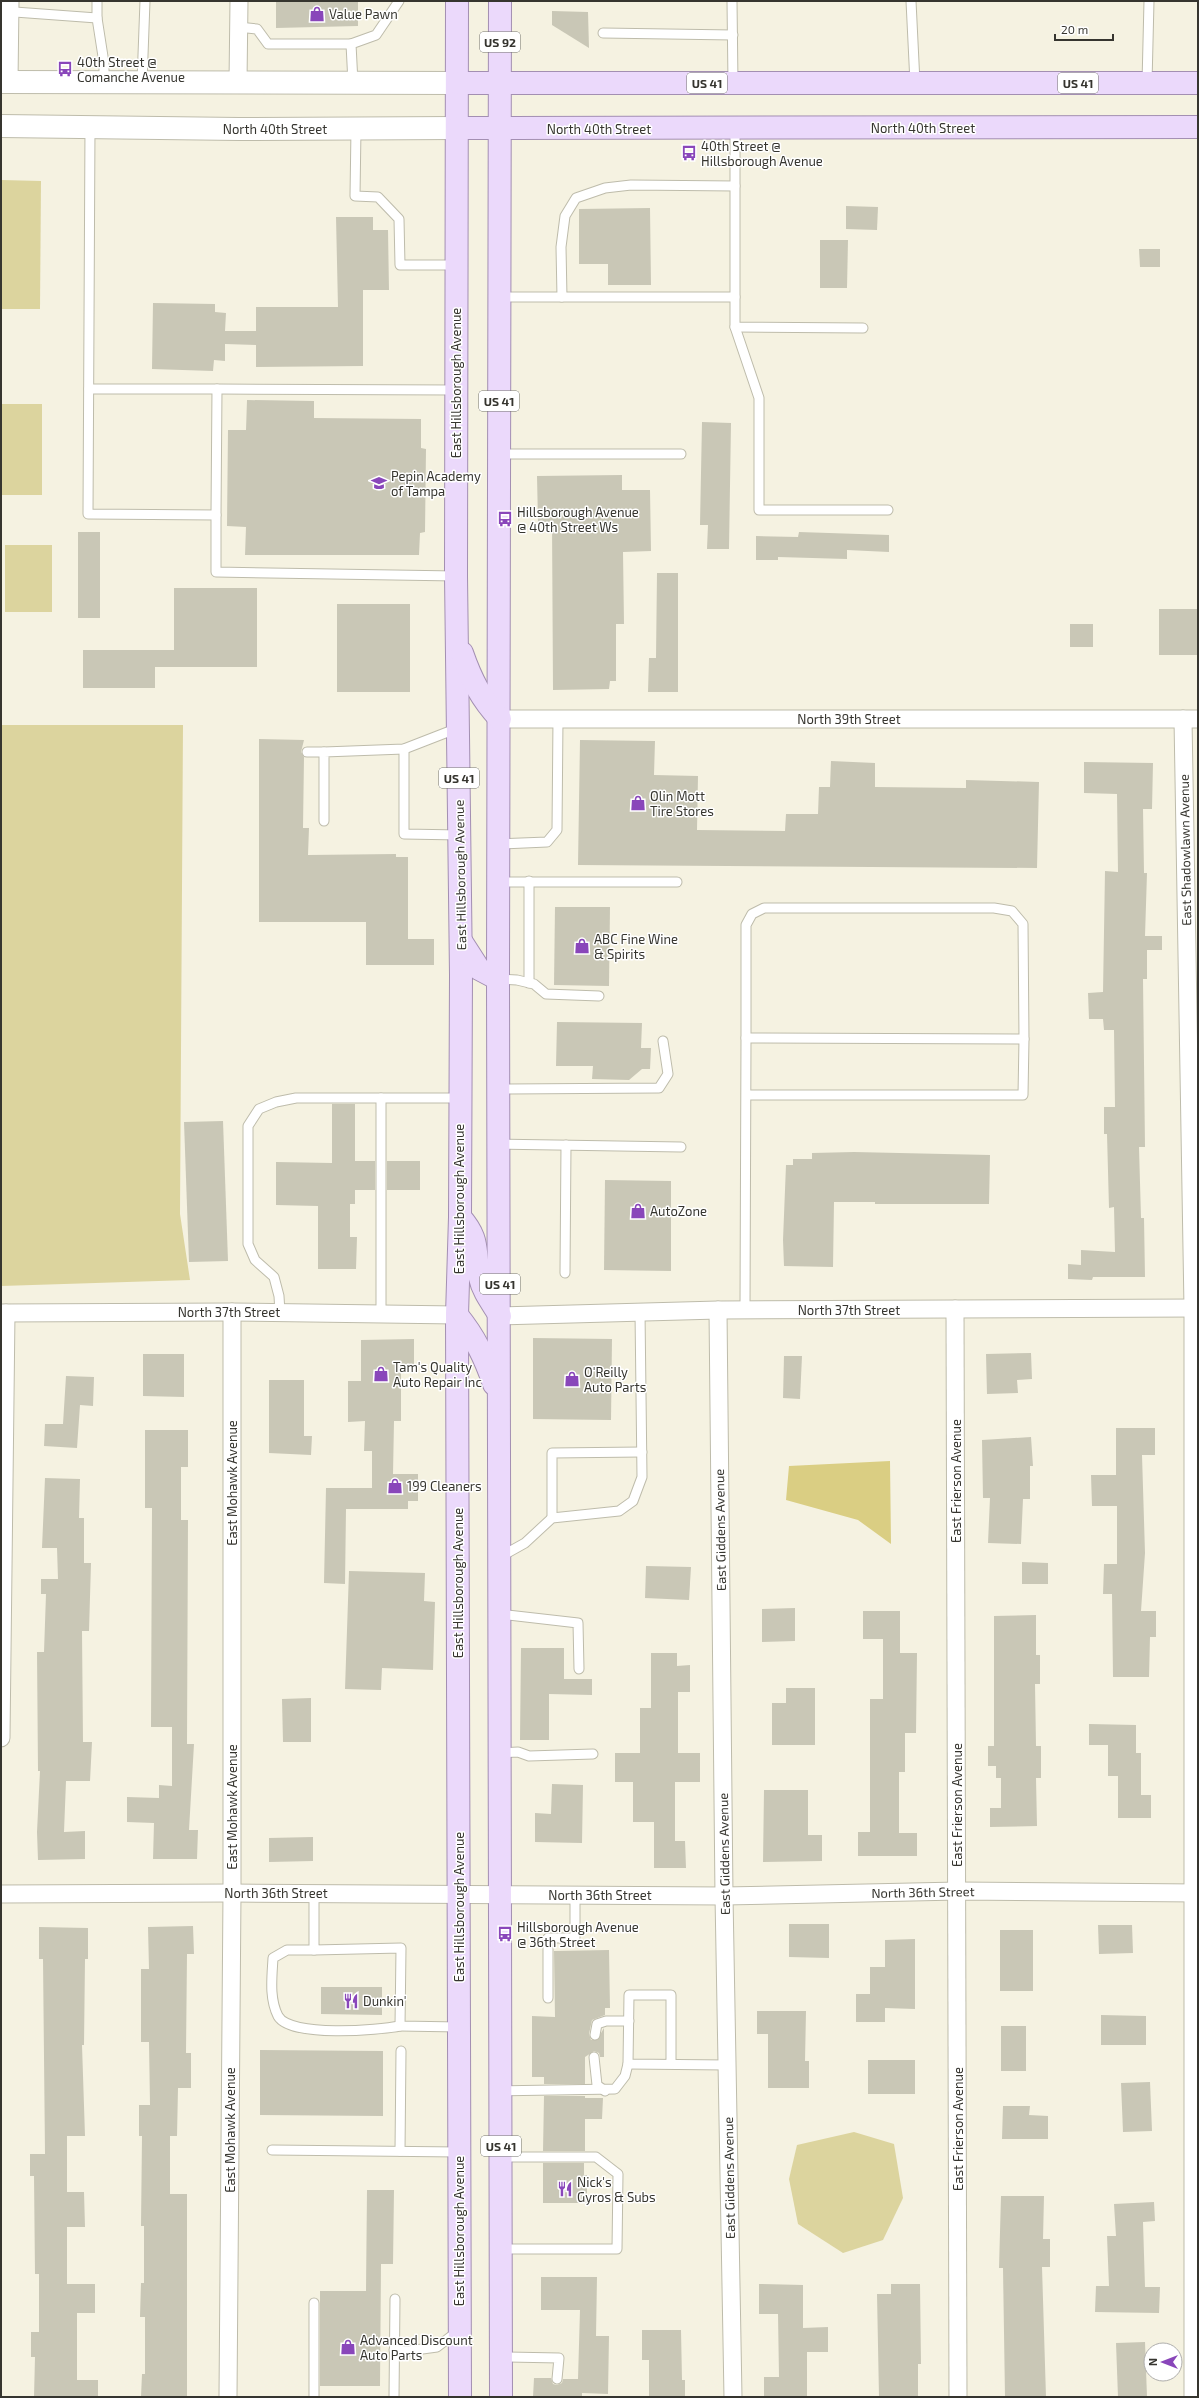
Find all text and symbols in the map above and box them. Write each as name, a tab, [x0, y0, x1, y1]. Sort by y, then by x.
shop icon: Value Pawn	[308, 5, 326, 23]
place label: Value Pawn	[329, 6, 398, 22]
scale bar	[1055, 16, 1113, 42]
text: 20 m	[1061, 22, 1088, 36]
road number: US 92	[480, 32, 520, 52]
place label: 40th Street @ Comanche Avenue	[77, 54, 185, 85]
bus stop icon: 40th Street @ Comanche Avenue	[56, 60, 74, 78]
road number: US 41	[687, 73, 727, 93]
road number: US 41	[1058, 73, 1098, 93]
street label: North 40th Street	[871, 120, 975, 136]
street label: North 40th Street	[223, 121, 327, 137]
street label: North 40th Street	[547, 121, 651, 137]
place label: 40th Street @ Hillsborough Avenue	[701, 138, 823, 169]
bus stop icon: 40th Street @ Hillsborough Avenue	[680, 144, 698, 162]
street label: East Hillsborough Avenue	[448, 308, 464, 458]
road number: US 41	[479, 391, 519, 411]
place label: Pepin Academy of Tampa	[391, 468, 481, 499]
school or university icon: Pepin Academy of Tampa	[370, 474, 388, 492]
place label: Hillsborough Avenue @ 40th Street Ws	[517, 504, 639, 535]
bus stop icon: Hillsborough Avenue @ 40th Street Ws	[496, 510, 514, 528]
street label: North 39th Street	[797, 711, 901, 727]
road number: US 41	[439, 768, 479, 788]
street label: East Shadowlawn Avenue	[1176, 774, 1194, 926]
place label: Olin Mott Tire Stores	[650, 788, 714, 819]
shop icon: Olin Mott Tire Stores	[629, 794, 647, 812]
street label: East Hillsborough Avenue	[451, 800, 469, 950]
place label: ABC Fine Wine & Spirits	[594, 931, 678, 962]
shop icon: ABC Fine Wine & Spirits	[573, 937, 591, 955]
street label: East Hillsborough Avenue	[451, 1124, 467, 1274]
shop icon: AutoZone	[629, 1202, 647, 1220]
place label: AutoZone	[650, 1203, 707, 1219]
road number: US 41	[480, 1274, 520, 1294]
street label: North 37th Street	[798, 1302, 900, 1318]
street label: North 37th Street	[178, 1304, 280, 1320]
place label: Tam's Quality Auto Repair Inc	[393, 1359, 482, 1390]
place label: O'Reilly Auto Parts	[584, 1364, 646, 1395]
shop icon: Tam's Quality Auto Repair Inc	[372, 1365, 390, 1383]
shop icon: O'Reilly Auto Parts	[563, 1370, 581, 1388]
street label: East Frierson Avenue	[948, 1419, 964, 1543]
street label: East Mohawk Avenue	[224, 1420, 240, 1546]
street label: East Giddens Avenue	[711, 1469, 729, 1591]
shop icon: 199 Cleaners	[386, 1477, 404, 1495]
place label: 199 Cleaners	[407, 1478, 482, 1494]
street label: East Hillsborough Avenue	[450, 1508, 466, 1658]
street label: East Frierson Avenue	[949, 1743, 965, 1867]
street label: East Mohawk Avenue	[224, 1744, 240, 1870]
street label: East Giddens Avenue	[715, 1793, 733, 1915]
street label: East Hillsborough Avenue	[451, 1832, 467, 1982]
street label: North 36th Street	[871, 1883, 975, 1901]
street label: North 36th Street	[224, 1885, 328, 1901]
street label: North 36th Street	[548, 1887, 652, 1903]
place label: Hillsborough Avenue @ 36th Street	[517, 1919, 639, 1950]
bus stop icon: Hillsborough Avenue @ 36th Street	[496, 1925, 514, 1943]
restaurant icon: Dunkin'	[342, 1992, 360, 2010]
place label: Dunkin'	[363, 1993, 407, 2009]
street label: East Mohawk Avenue	[222, 2067, 238, 2193]
street label: East Frierson Avenue	[950, 2067, 966, 2191]
street label: East Giddens Avenue	[720, 2117, 738, 2239]
road number: US 41	[481, 2136, 521, 2156]
street label: East Hillsborough Avenue	[451, 2156, 467, 2306]
place label: Nick's Gyros & Subs	[577, 2174, 656, 2205]
restaurant icon: Nick's Gyros & Subs	[556, 2180, 574, 2198]
place label: Advanced Discount Auto Parts	[360, 2332, 473, 2363]
shop icon: Advanced Discount Auto Parts	[339, 2338, 357, 2356]
north arrow	[1143, 2342, 1183, 2382]
text: N	[1146, 2358, 1159, 2366]

